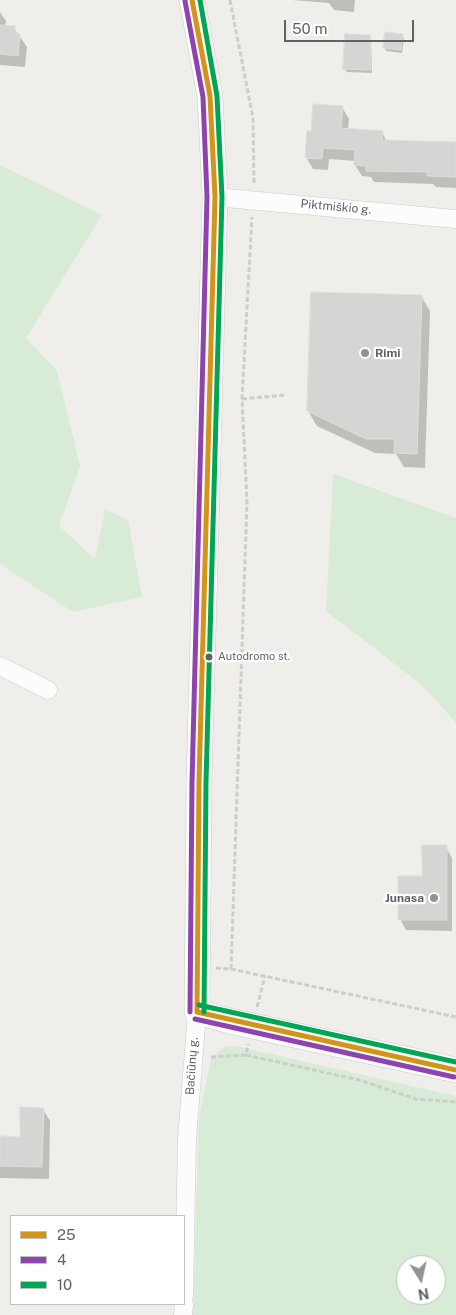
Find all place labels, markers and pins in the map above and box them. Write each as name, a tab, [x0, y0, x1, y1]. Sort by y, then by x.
place label: Rimi	[375, 346, 401, 360]
marker: Rimi	[359, 347, 371, 359]
place label: Autodromo st.	[218, 650, 290, 664]
marker: Autodromo st.	[204, 652, 214, 662]
place label: Junasa	[385, 891, 424, 905]
marker: Junasa	[428, 892, 440, 904]

